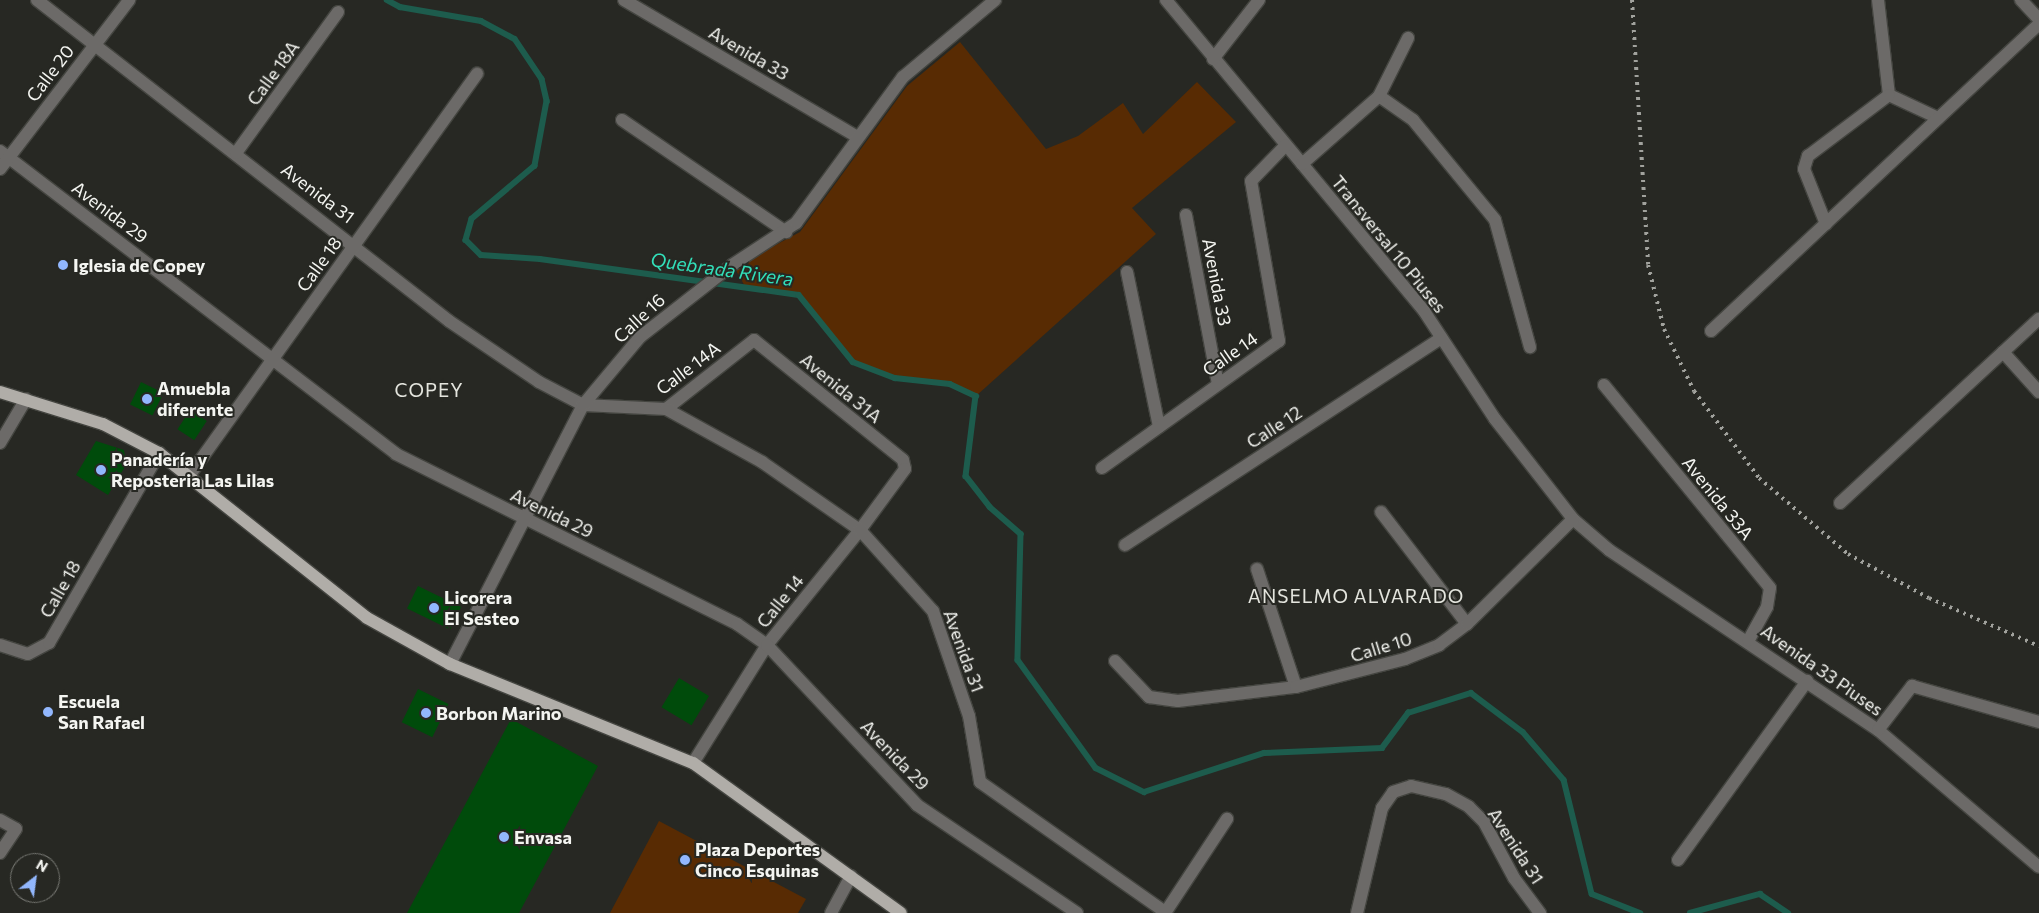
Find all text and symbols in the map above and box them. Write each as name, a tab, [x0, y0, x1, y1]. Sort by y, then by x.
street label: Avenida 33	[705, 21, 793, 85]
street label: Calle 18A	[242, 37, 304, 109]
street label: Calle 20	[22, 40, 78, 106]
street label: Avenida 31	[277, 158, 359, 228]
street label: Transversal 10 Piuses	[1327, 171, 1451, 317]
street label: Avenida 29	[68, 177, 152, 247]
street label: Calle 18	[292, 232, 346, 296]
street label: Avenida 33	[1198, 236, 1236, 328]
water label: Quebrada Rivera	[649, 248, 795, 290]
place label: Iglesia de Copey	[73, 254, 205, 276]
marker: Iglesia de Copey	[57, 259, 69, 271]
street label: Calle 16	[609, 289, 669, 347]
street label: Calle 14	[1198, 327, 1262, 381]
street label: Calle 14A	[652, 337, 724, 399]
street label: Avenida 31A	[796, 349, 886, 427]
place label: Amuebla diferente	[157, 378, 233, 420]
district label: COPEY	[394, 379, 464, 401]
marker: Amuebla diferente	[141, 393, 153, 405]
street label: Calle 12	[1242, 401, 1306, 453]
place label: Panadería y Reposteria Las Lilas	[111, 449, 274, 492]
street label: Avenida 33A	[1678, 452, 1758, 544]
marker: Panadería y Reposteria Las Lilas	[95, 464, 107, 476]
street label: Avenida 29	[507, 484, 597, 542]
street label: Calle 18	[35, 557, 85, 621]
street label: Calle 14	[752, 570, 808, 632]
district label: ANSELMO ALVARADO	[1246, 585, 1466, 607]
place label: Licorera El Sesteo	[444, 587, 519, 630]
marker: Licorera El Sesteo	[428, 602, 440, 614]
street label: Avenida 31	[939, 607, 989, 695]
street label: Avenida 33 Piuses	[1757, 620, 1887, 720]
street label: Calle 10	[1348, 627, 1414, 667]
place label: Escuela San Rafael	[58, 691, 145, 734]
place label: Borbon Marino	[436, 702, 562, 724]
marker: Escuela San Rafael	[42, 706, 54, 718]
marker: Borbon Marino	[420, 707, 432, 719]
street label: Avenida 29	[856, 715, 934, 795]
street label: Avenida 31	[1483, 804, 1549, 888]
place label: Envasa	[514, 826, 572, 848]
marker: Envasa	[498, 831, 510, 843]
place label: Plaza Deportes Cinco Esquinas	[695, 839, 820, 882]
north arrow	[10, 853, 60, 903]
marker: Plaza Deportes Cinco Esquinas	[679, 854, 691, 866]
text: N	[33, 855, 51, 875]

